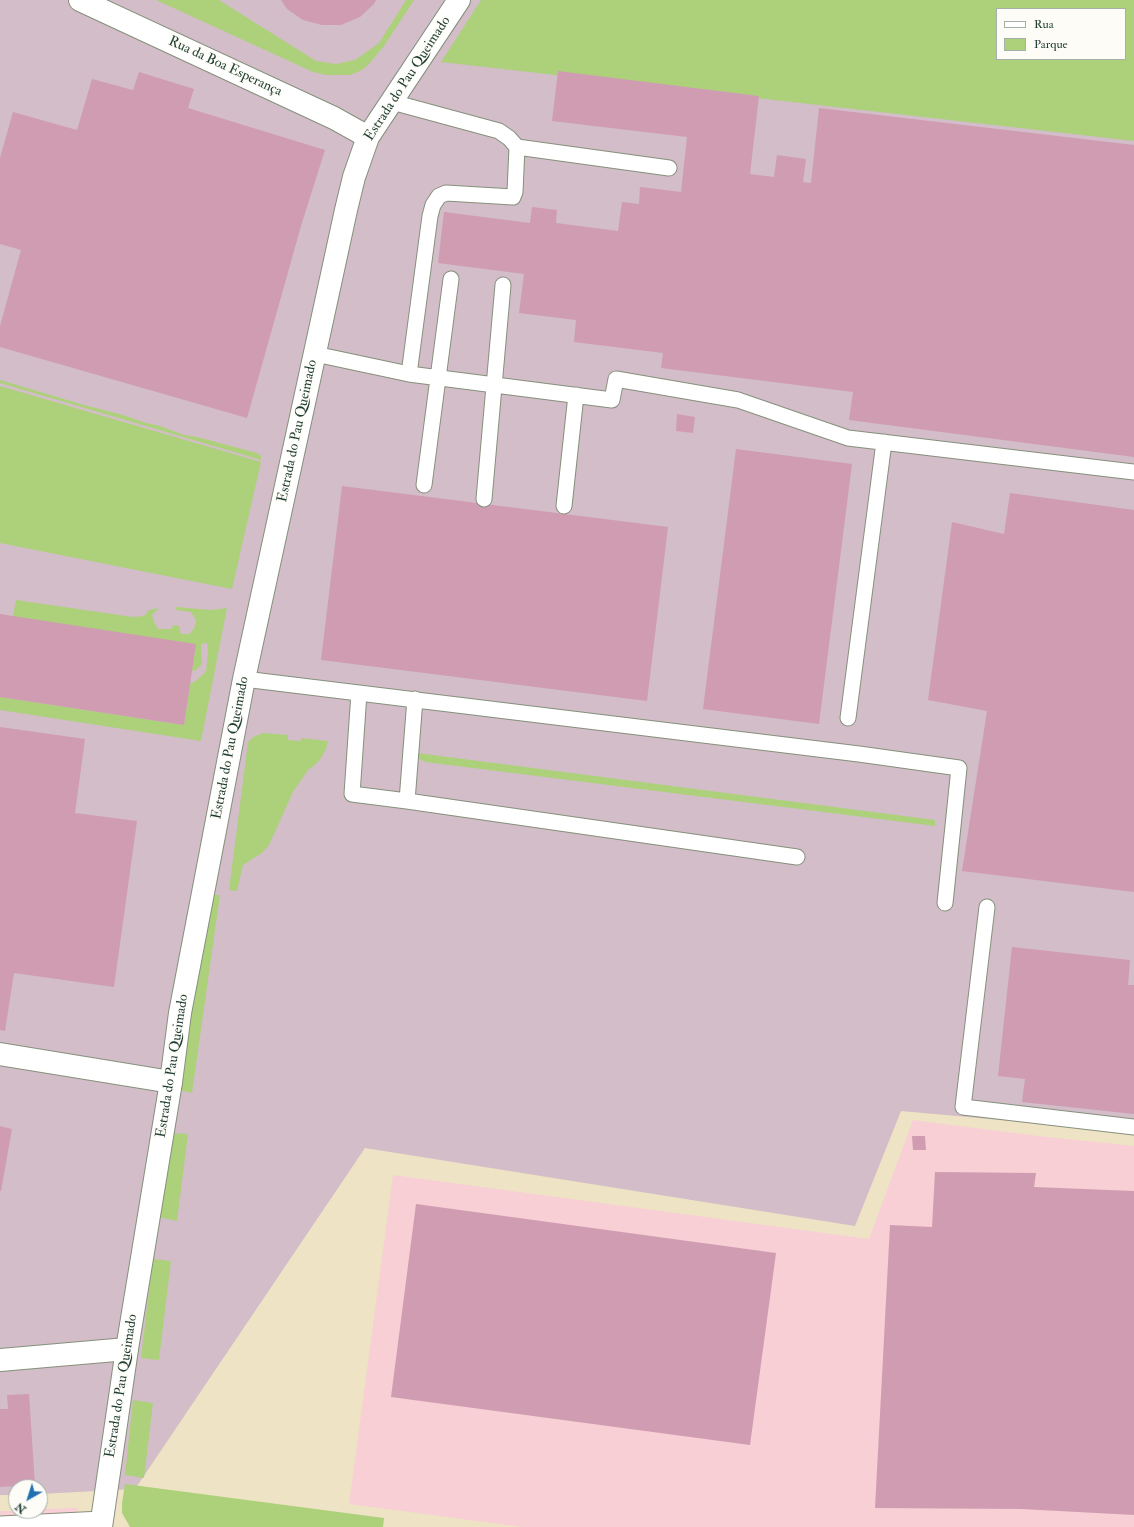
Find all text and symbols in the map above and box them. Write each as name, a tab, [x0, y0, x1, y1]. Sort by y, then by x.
legend	[996, 8, 1126, 60]
street label: Estrada do Pau Queimado	[361, 14, 455, 144]
text: Rua	[1034, 17, 1054, 32]
street label: Rua da Boa Esperança	[166, 33, 284, 101]
text: Parque	[1034, 37, 1068, 52]
street label: Estrada do Pau Queimado	[275, 358, 321, 504]
street label: Estrada do Pau Queimado	[209, 675, 253, 821]
street label: Estrada do Pau Queimado	[153, 993, 193, 1139]
street label: Estrada do Pau Queimado	[102, 1313, 142, 1459]
north arrow	[8, 1479, 48, 1519]
text: N	[13, 1500, 29, 1516]

